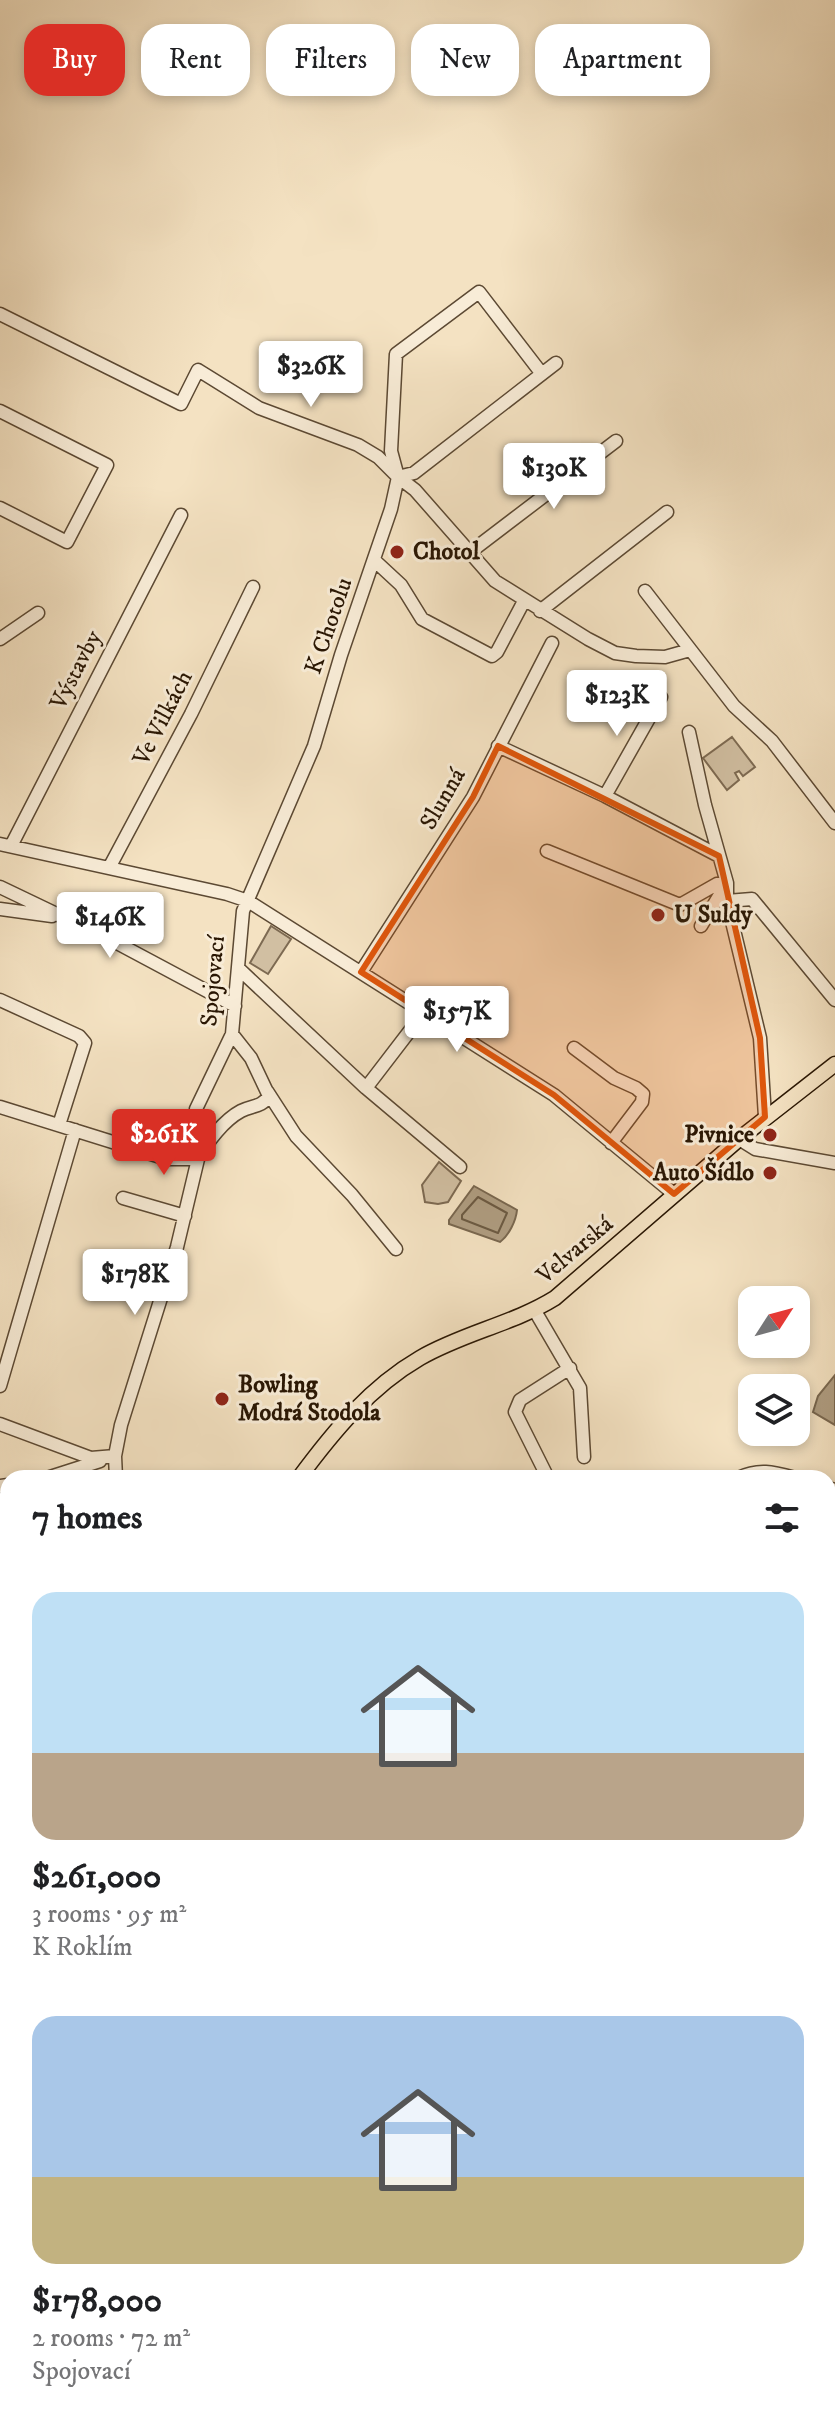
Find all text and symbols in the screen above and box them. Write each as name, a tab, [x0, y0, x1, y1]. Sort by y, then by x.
chip: Buy	[24, 24, 125, 96]
chip: Rent	[141, 24, 250, 96]
chip: Filters	[266, 24, 395, 96]
chip: New	[411, 24, 519, 96]
chip: Apartment	[535, 24, 710, 96]
pin: $326K	[255, 341, 367, 409]
text: $326K	[277, 350, 345, 383]
pin: $130K	[498, 443, 610, 511]
text: $130K	[521, 452, 587, 485]
place label: Chotol	[413, 537, 480, 567]
marker: Chotol	[388, 543, 406, 561]
street label: K Chotolu	[299, 574, 359, 678]
street label: Výstavby	[43, 625, 109, 716]
street label: Ve Vilkách	[126, 665, 200, 771]
pin: $123K	[561, 670, 673, 738]
text: $123K	[585, 679, 649, 712]
street label: Slunná	[413, 762, 473, 835]
pin: $146K	[54, 892, 166, 960]
place label: U Suldy	[674, 900, 753, 930]
text: $146K	[75, 901, 145, 934]
marker: U Suldy	[649, 906, 667, 924]
street label: Spojovací	[194, 933, 232, 1028]
pin: $157K	[401, 986, 513, 1054]
text: $157K	[423, 995, 491, 1028]
pin: $261K	[108, 1109, 220, 1177]
text: $261K	[130, 1118, 198, 1151]
place label: Pivnice	[684, 1120, 754, 1150]
marker: Pivnice	[761, 1126, 779, 1144]
place label: Auto Šídlo	[652, 1157, 754, 1188]
marker: Auto Šídlo	[761, 1164, 779, 1182]
street label: Velvarská	[530, 1209, 620, 1291]
pin: $178K	[79, 1249, 191, 1317]
text: $178K	[101, 1258, 169, 1291]
north arrow	[738, 1286, 810, 1358]
map controls	[738, 1286, 810, 1446]
place label: Bowling Modrá Stodola	[238, 1370, 381, 1428]
button: layers	[738, 1374, 810, 1446]
marker: Bowling Modrá Stodola	[213, 1390, 231, 1408]
icon: filters	[760, 1496, 804, 1540]
text: 7 homes	[32, 1497, 142, 1539]
icon: home	[346, 1644, 490, 1788]
text: $261,000	[32, 1856, 161, 1898]
text: 3 rooms · 95 m²	[32, 1898, 187, 1931]
text: K Roklím	[32, 1931, 133, 1964]
icon: home	[346, 2068, 490, 2212]
text: $178,000	[32, 2280, 162, 2322]
text: 2 rooms · 72 m²	[32, 2322, 190, 2355]
text: Spojovací	[32, 2355, 131, 2388]

